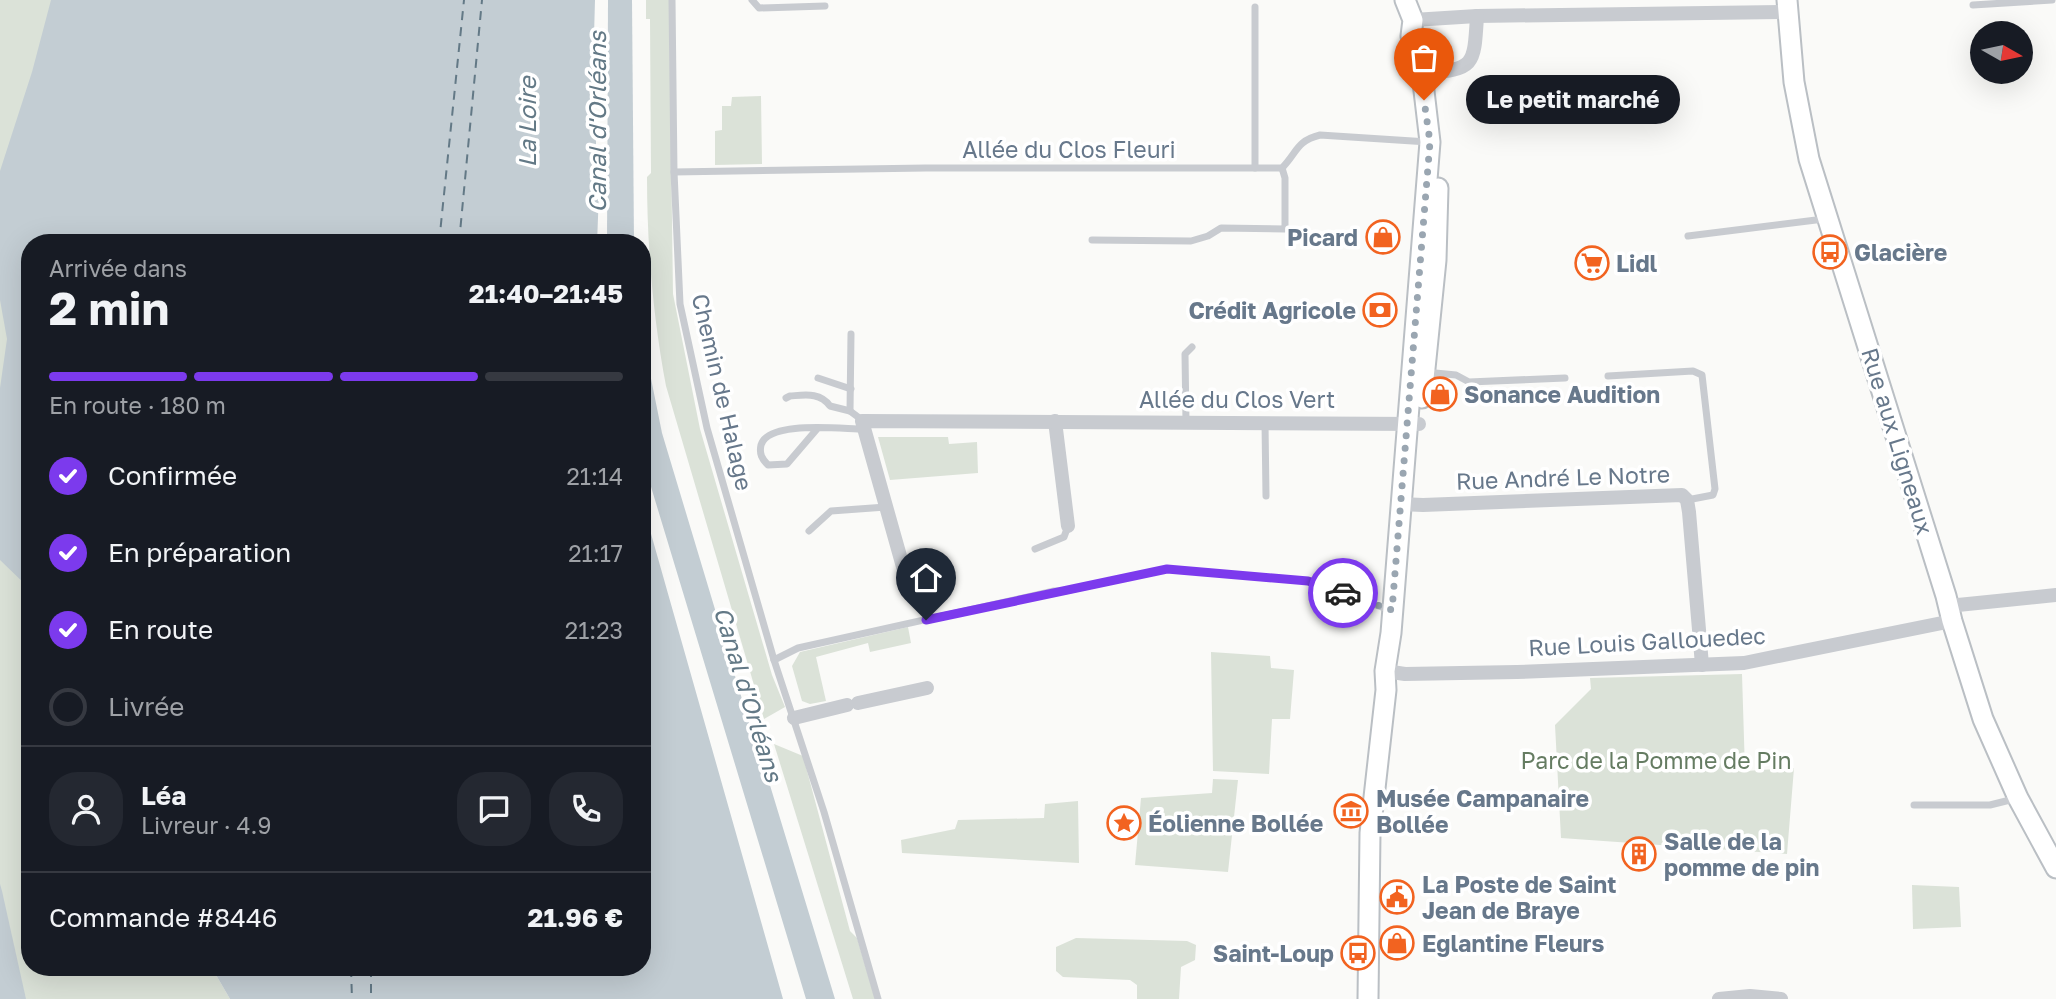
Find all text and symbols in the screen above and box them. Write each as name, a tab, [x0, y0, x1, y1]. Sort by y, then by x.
north arrow	[1970, 21, 2034, 84]
map controls	[1970, 21, 2033, 84]
pin	[1394, 28, 1454, 100]
water label: Canal d'Orléans	[582, 30, 611, 213]
icon: bag	[1405, 39, 1443, 77]
water label: La Loire	[512, 75, 541, 167]
callout: Le petit marché	[1466, 76, 1680, 124]
text: Le petit marché	[1486, 85, 1660, 113]
street label: Allée du Clos Fleuri	[962, 135, 1176, 163]
shop icon: Picard	[1364, 218, 1402, 256]
place label: Picard	[1287, 223, 1358, 251]
bus stop icon: Glacière	[1811, 233, 1849, 271]
place label: Glacière	[1854, 238, 1947, 266]
supermarket icon: Lidl	[1573, 244, 1611, 282]
place label: Lidl	[1616, 249, 1658, 277]
text: Arrivée dans	[49, 254, 187, 282]
text: 21:40–21:45	[469, 278, 623, 309]
text: 2 min	[49, 280, 169, 335]
street label: Chemin de Halage	[687, 291, 759, 493]
bank icon: Crédit Agricole	[1361, 291, 1399, 329]
place label: Crédit Agricole	[1188, 296, 1356, 324]
street label: Rue aux Ligneaux	[1856, 344, 1940, 538]
shop icon: Sonance Audition	[1421, 375, 1459, 413]
place label: Sonance Audition	[1464, 380, 1660, 408]
street label: Allée du Clos Vert	[1139, 385, 1335, 413]
text: En route · 180 m	[49, 391, 226, 419]
icon: check	[49, 457, 87, 495]
street label: Rue André Le Notre	[1455, 459, 1671, 495]
text: Confirmée	[108, 460, 237, 491]
text: 21:14	[566, 462, 623, 490]
icon: check	[49, 534, 87, 572]
text: En préparation	[108, 537, 291, 568]
text: 21:17	[568, 539, 623, 567]
pin	[896, 548, 956, 620]
courier	[1308, 558, 1378, 628]
icon: home	[907, 559, 945, 597]
icon: car	[1324, 574, 1362, 612]
water label: Canal d'Orléans	[709, 603, 790, 786]
icon: check	[49, 611, 87, 649]
text: En route	[108, 614, 213, 645]
text: 21:23	[565, 616, 623, 644]
street label: Rue Louis Gallouedec	[1528, 621, 1766, 661]
text: Livrée	[108, 691, 184, 722]
park label: Parc de la Pomme de Pin	[1520, 746, 1792, 774]
button: person	[49, 772, 123, 846]
button: chat	[457, 772, 531, 846]
button: phone	[549, 772, 623, 846]
text: Léa	[141, 780, 186, 811]
place label: Musée Campanaire Bollée	[1376, 784, 1589, 838]
museum icon: Musée Campanaire Bollée	[1332, 792, 1370, 830]
place icon: Éolienne Bollée	[1105, 804, 1143, 842]
place label: Éolienne Bollée	[1148, 809, 1323, 837]
text: Livreur · 4.9	[141, 811, 271, 839]
place label: Salle de la pomme de pin	[1664, 827, 1819, 881]
building icon: Salle de la pomme de pin	[1620, 835, 1658, 873]
place label: La Poste de Saint Jean de Braye	[1422, 870, 1616, 924]
public building icon: La Poste de Saint Jean de Braye	[1378, 878, 1416, 916]
text: Commande #8446	[49, 902, 278, 933]
text: 21.96 €	[528, 902, 623, 933]
shop icon: Eglantine Fleurs	[1378, 924, 1416, 962]
place label: Eglantine Fleurs	[1422, 929, 1605, 957]
bus stop icon: Saint-Loup	[1339, 934, 1377, 972]
place label: Saint-Loup	[1213, 939, 1334, 967]

